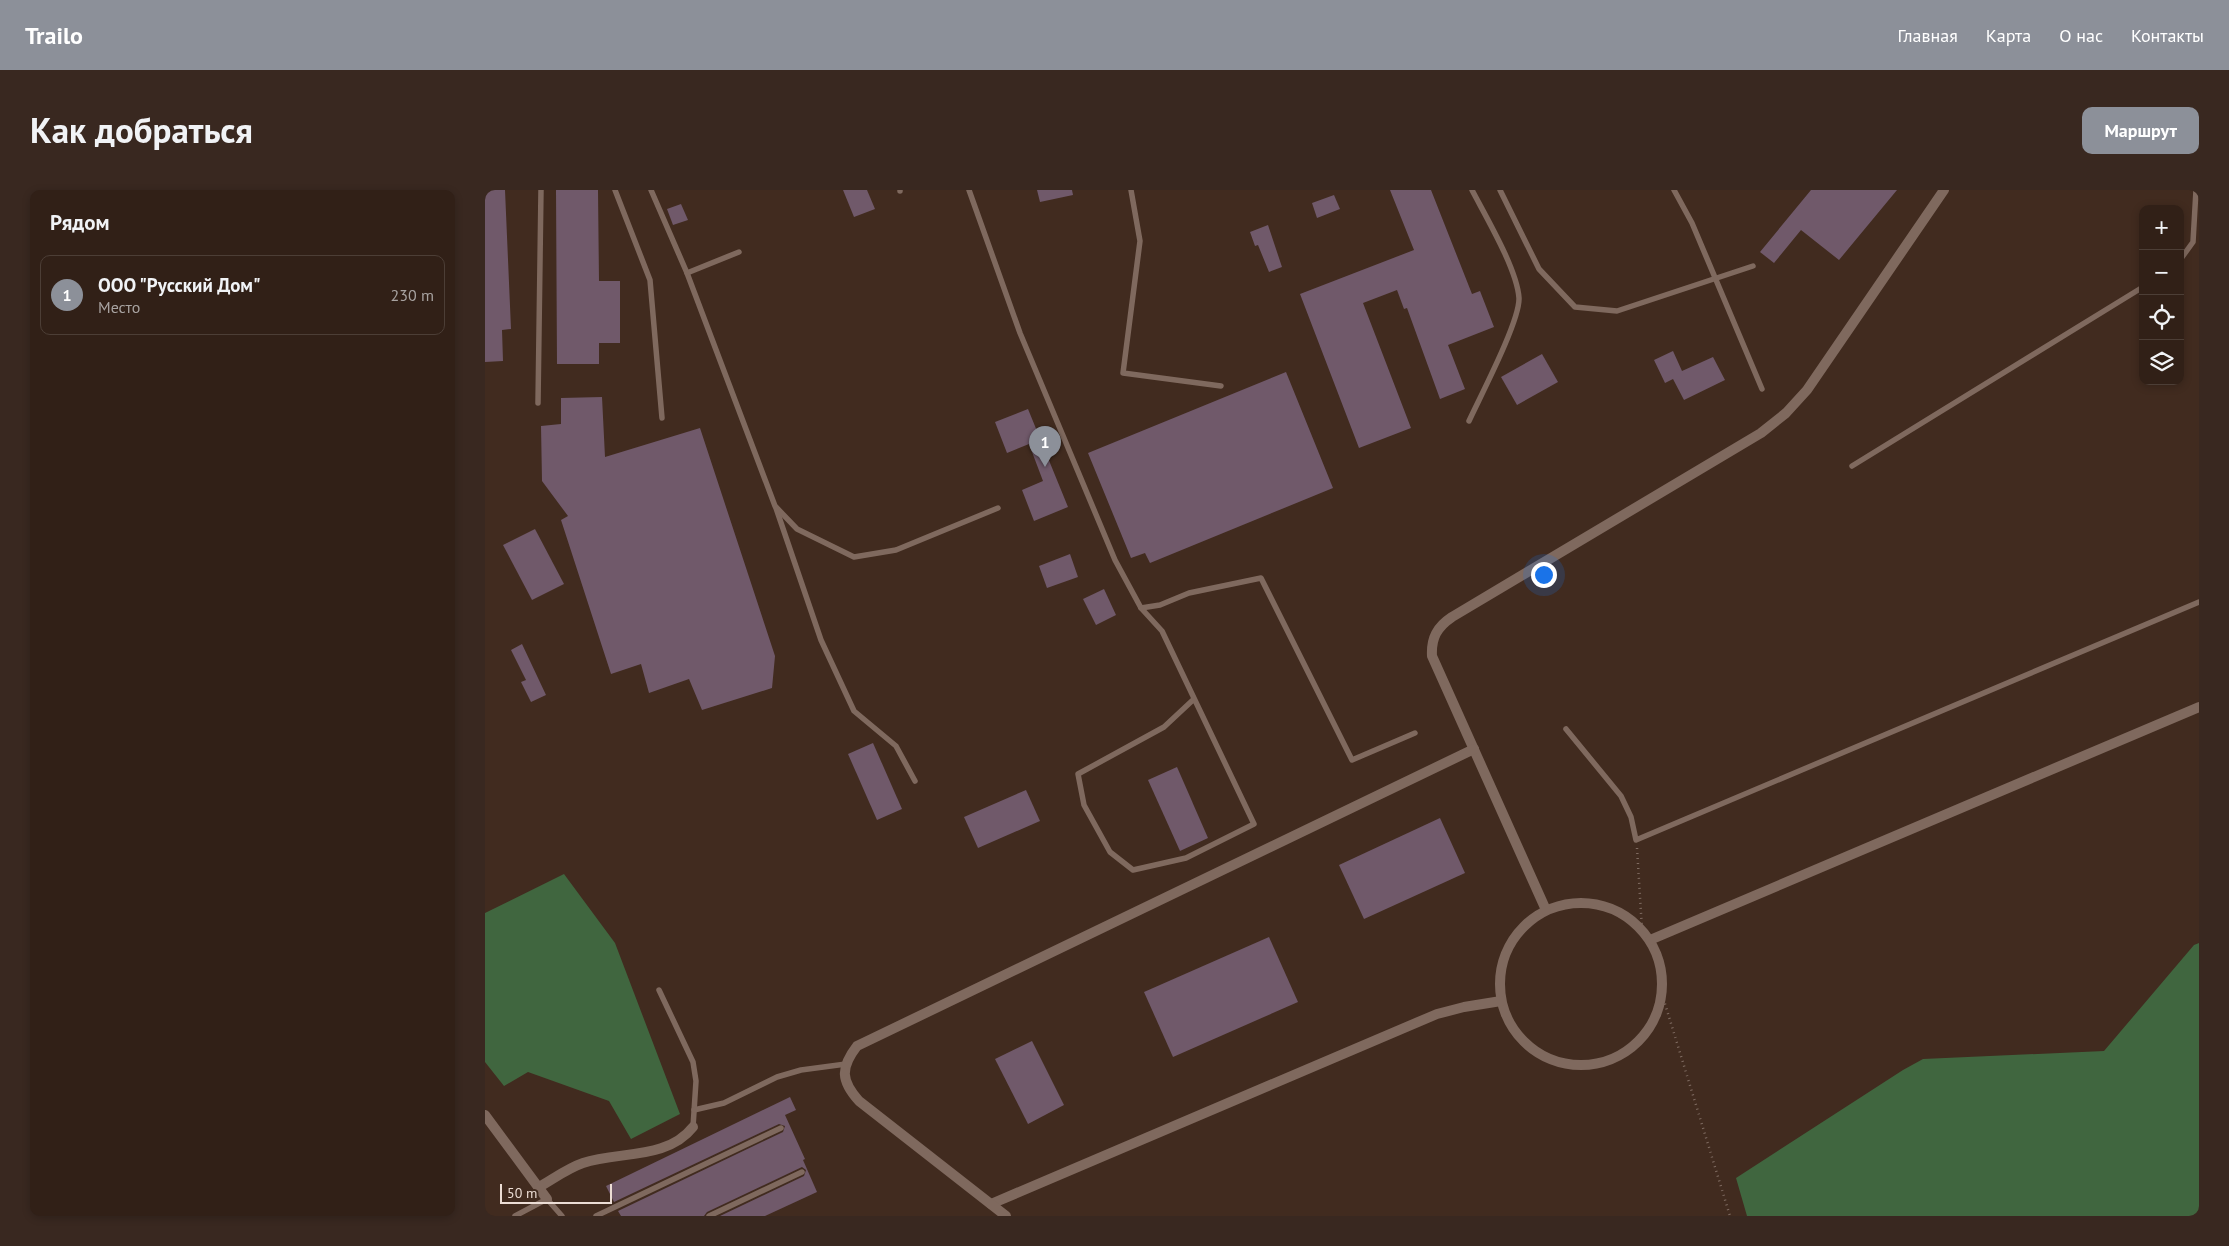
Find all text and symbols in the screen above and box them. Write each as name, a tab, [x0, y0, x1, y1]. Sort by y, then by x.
text: Trailo	[25, 20, 83, 51]
text: Главная	[1897, 24, 1958, 47]
text: Карта	[1986, 24, 2031, 47]
text: О нас	[2059, 24, 2103, 47]
text: Контакты	[2131, 24, 2204, 47]
text: Как добраться	[30, 107, 253, 153]
button: Маршрут	[2082, 107, 2199, 154]
map controls	[2139, 205, 2184, 385]
button: +	[2139, 205, 2184, 250]
text: Рядом	[50, 209, 109, 236]
button: −	[2139, 250, 2184, 295]
text: ООО "Русский Дом"	[98, 273, 261, 297]
text: 1	[62, 285, 72, 305]
text: 230 m	[391, 285, 434, 305]
button: locate	[2139, 295, 2184, 340]
text: Место	[98, 297, 140, 317]
button: layers	[2139, 340, 2184, 385]
pin: 1	[1029, 426, 1061, 467]
your location	[1531, 562, 1557, 588]
scale bar	[500, 1181, 613, 1204]
text: 50 m	[507, 1184, 537, 1202]

